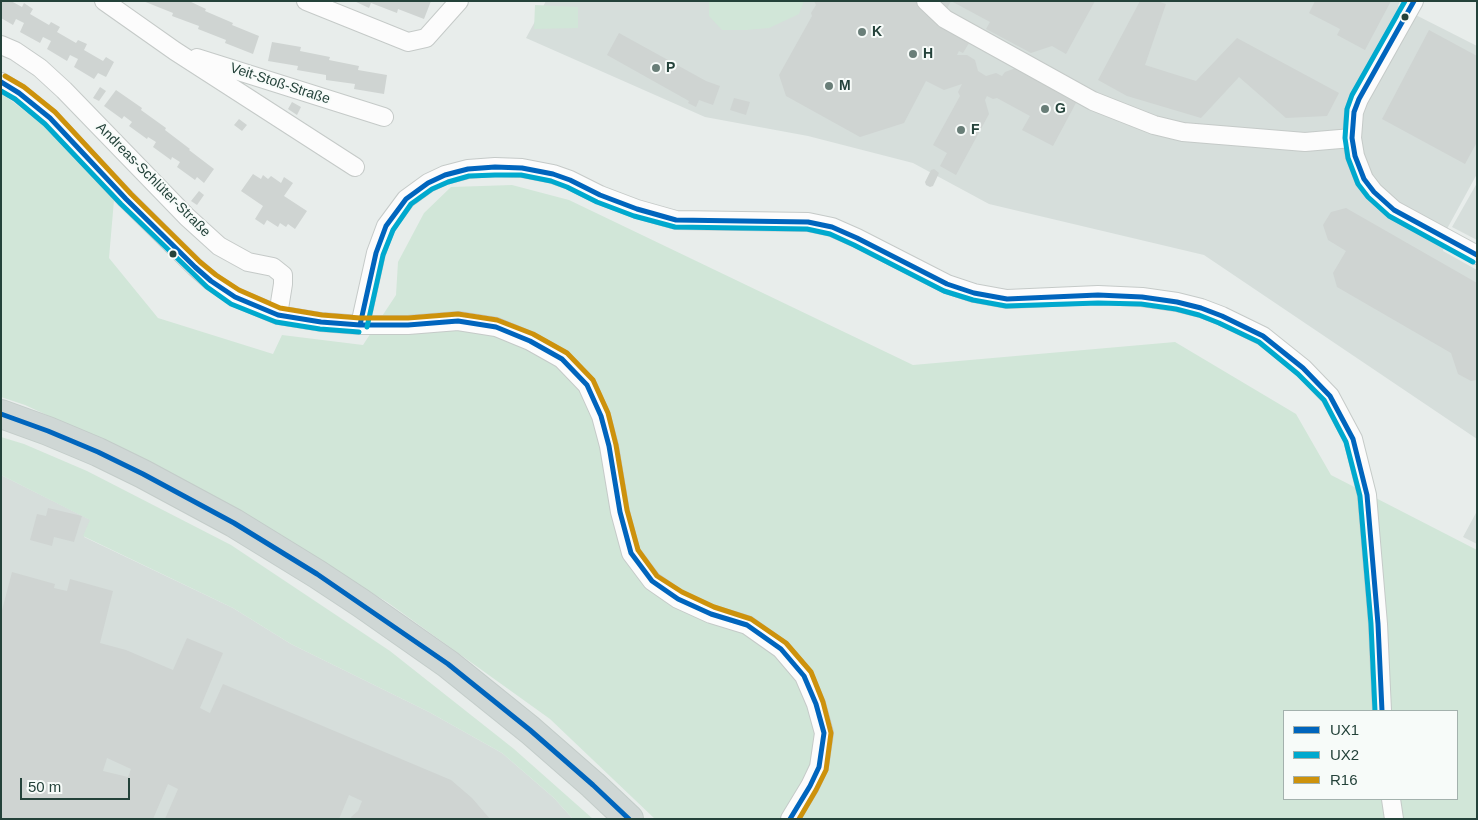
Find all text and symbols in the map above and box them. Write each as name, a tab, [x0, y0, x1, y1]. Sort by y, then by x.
unlabelled marker	[1400, 12, 1410, 22]
place label: K	[872, 24, 882, 40]
marker: K	[856, 26, 868, 38]
place label: H	[923, 46, 933, 62]
marker: H	[907, 48, 919, 60]
street label: Veit-Stoß-Straße	[228, 60, 332, 108]
place label: P	[666, 60, 675, 76]
marker: P	[650, 62, 662, 74]
place label: M	[839, 78, 851, 94]
marker: M	[823, 80, 835, 92]
place label: G	[1055, 101, 1066, 117]
marker: G	[1039, 103, 1051, 115]
street label: Andreas-Schlüter-Straße	[92, 119, 214, 241]
place label: F	[971, 122, 980, 138]
marker: F	[955, 124, 967, 136]
unlabelled marker	[168, 249, 178, 259]
legend	[1283, 710, 1458, 800]
text: UX1	[1330, 721, 1359, 738]
text: UX2	[1330, 746, 1359, 763]
scale bar	[22, 768, 132, 800]
text: R16	[1330, 771, 1358, 788]
text: 50 m	[28, 778, 61, 795]

